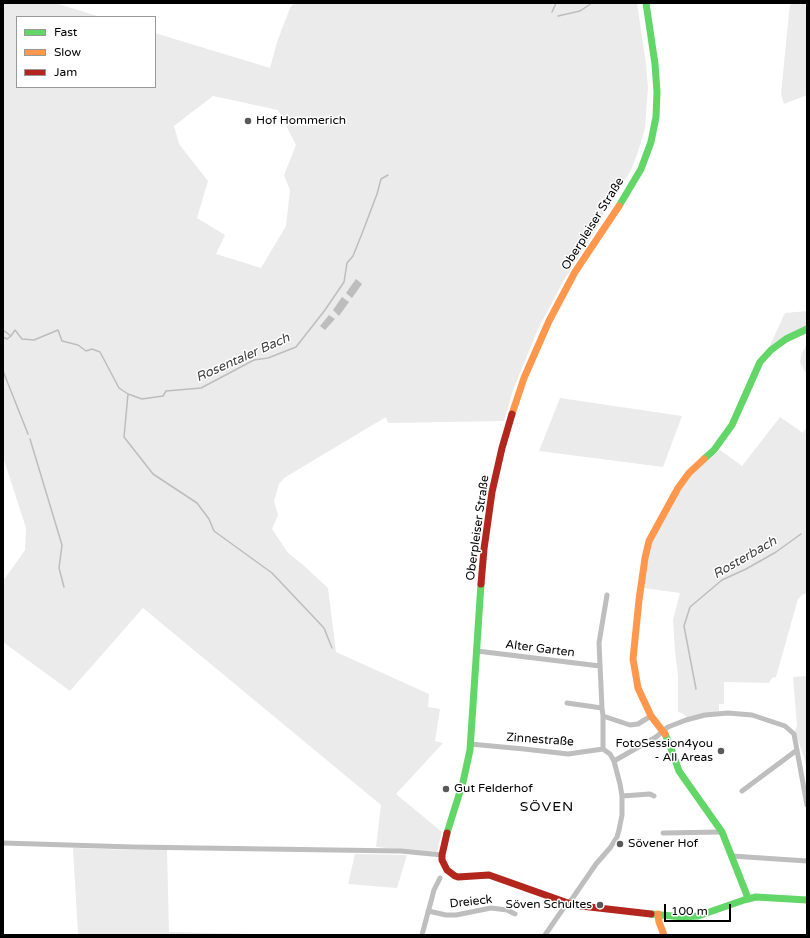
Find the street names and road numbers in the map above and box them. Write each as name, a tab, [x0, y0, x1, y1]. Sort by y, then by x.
street label: Oberpleiser Straße	[559, 175, 627, 273]
street label: Oberpleiser Straße	[463, 474, 493, 582]
street label: Alter Garten	[504, 638, 576, 660]
street label: Zinnestraße	[506, 730, 574, 750]
street label: Dreieck	[449, 893, 493, 911]

